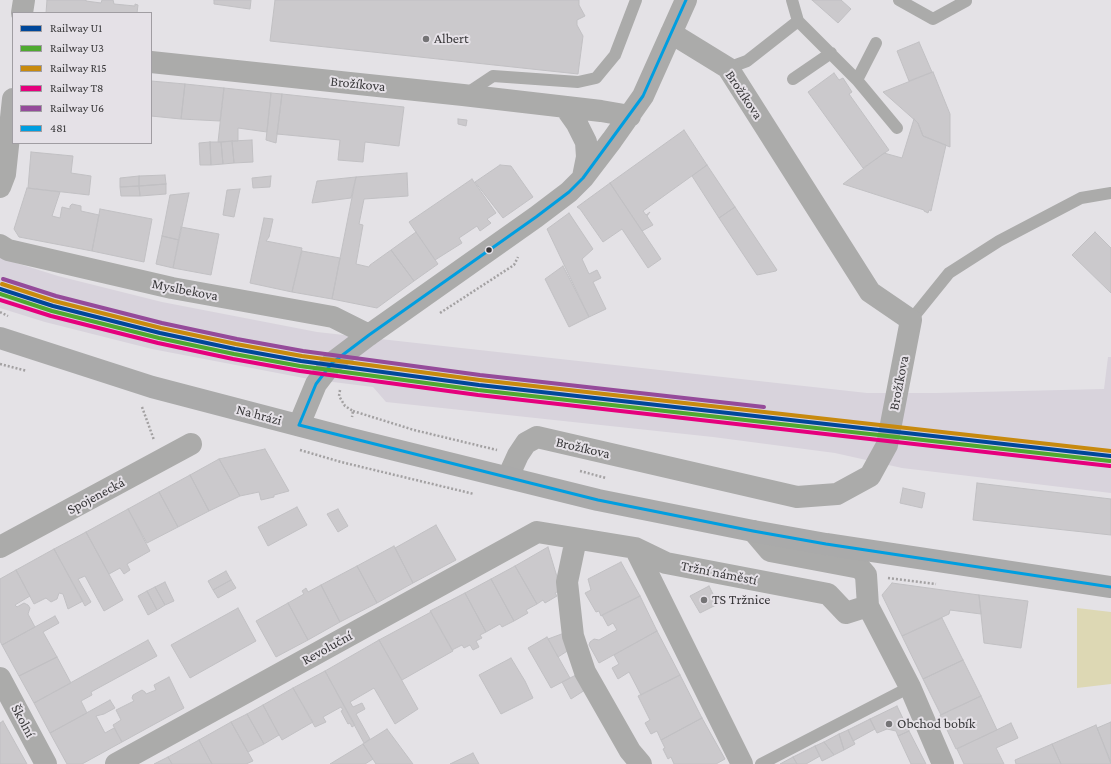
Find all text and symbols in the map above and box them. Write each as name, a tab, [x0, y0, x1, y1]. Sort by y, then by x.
legend	[12, 12, 152, 144]
text: Railway U1	[50, 21, 102, 35]
place label: Albert	[434, 31, 469, 47]
marker: Albert	[421, 34, 431, 44]
text: Railway U3	[50, 41, 104, 55]
text: Railway R15	[50, 61, 107, 75]
street label: Brožíkova	[722, 67, 766, 123]
street label: Brožíkova	[330, 73, 386, 95]
text: Railway T8	[50, 81, 103, 95]
text: Railway U6	[50, 101, 104, 115]
text: 481	[50, 121, 67, 135]
unlabelled marker	[484, 245, 494, 255]
street label: Myslbekova	[151, 275, 219, 305]
street label: Brožíkova	[885, 354, 913, 412]
street label: Na hrázi	[234, 401, 284, 429]
street label: Brožíkova	[554, 434, 612, 462]
street label: Spojenecká	[64, 474, 128, 518]
street label: Tržní náměstí	[679, 557, 759, 589]
place label: TS Tržnice	[712, 592, 770, 608]
marker: TS Tržnice	[699, 595, 709, 605]
street label: Revoluční	[299, 627, 355, 669]
street label: Školní	[7, 702, 39, 740]
place label: Obchod bobík	[897, 716, 975, 732]
marker: Obchod bobík	[884, 719, 894, 729]

